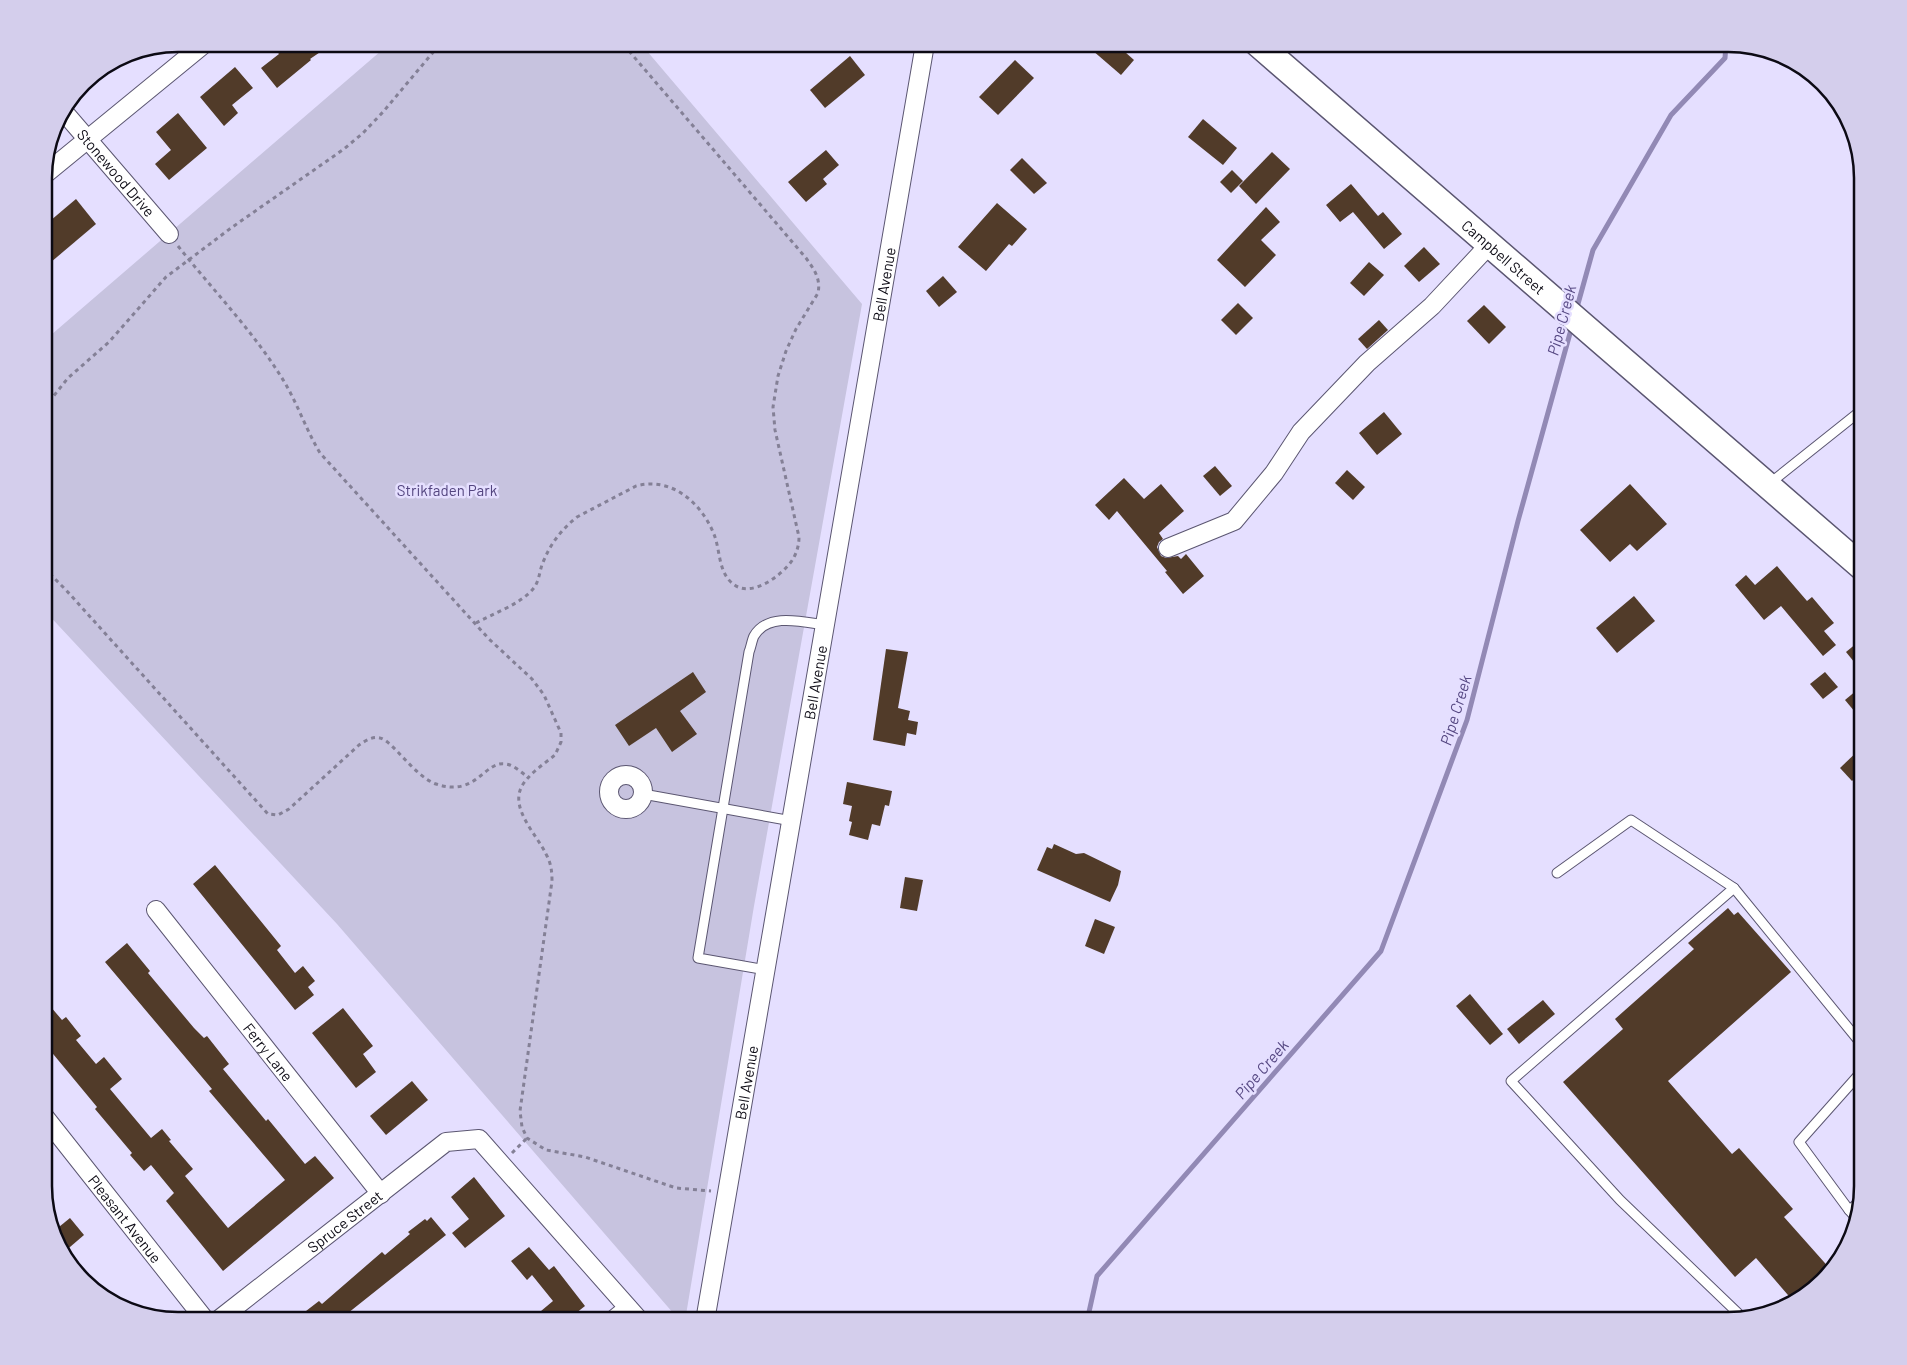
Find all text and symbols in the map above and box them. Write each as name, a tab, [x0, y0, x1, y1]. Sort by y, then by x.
street label: Stonewood Drive	[74, 125, 159, 220]
street label: Campbell Street	[1458, 216, 1549, 298]
street label: Bell Avenue	[868, 246, 899, 323]
water label: Pipe Creek	[1542, 282, 1580, 357]
park label: Strikfaden Park	[397, 481, 498, 499]
street label: Bell Avenue	[800, 644, 830, 721]
water label: Pipe Creek	[1435, 672, 1475, 747]
street label: Ferry Lane	[240, 1019, 297, 1085]
water label: Pipe Creek	[1230, 1035, 1292, 1103]
street label: Bell Avenue	[731, 1044, 761, 1121]
street label: Pleasant Avenue	[85, 1171, 165, 1266]
street label: Spruce Street	[304, 1186, 386, 1256]

